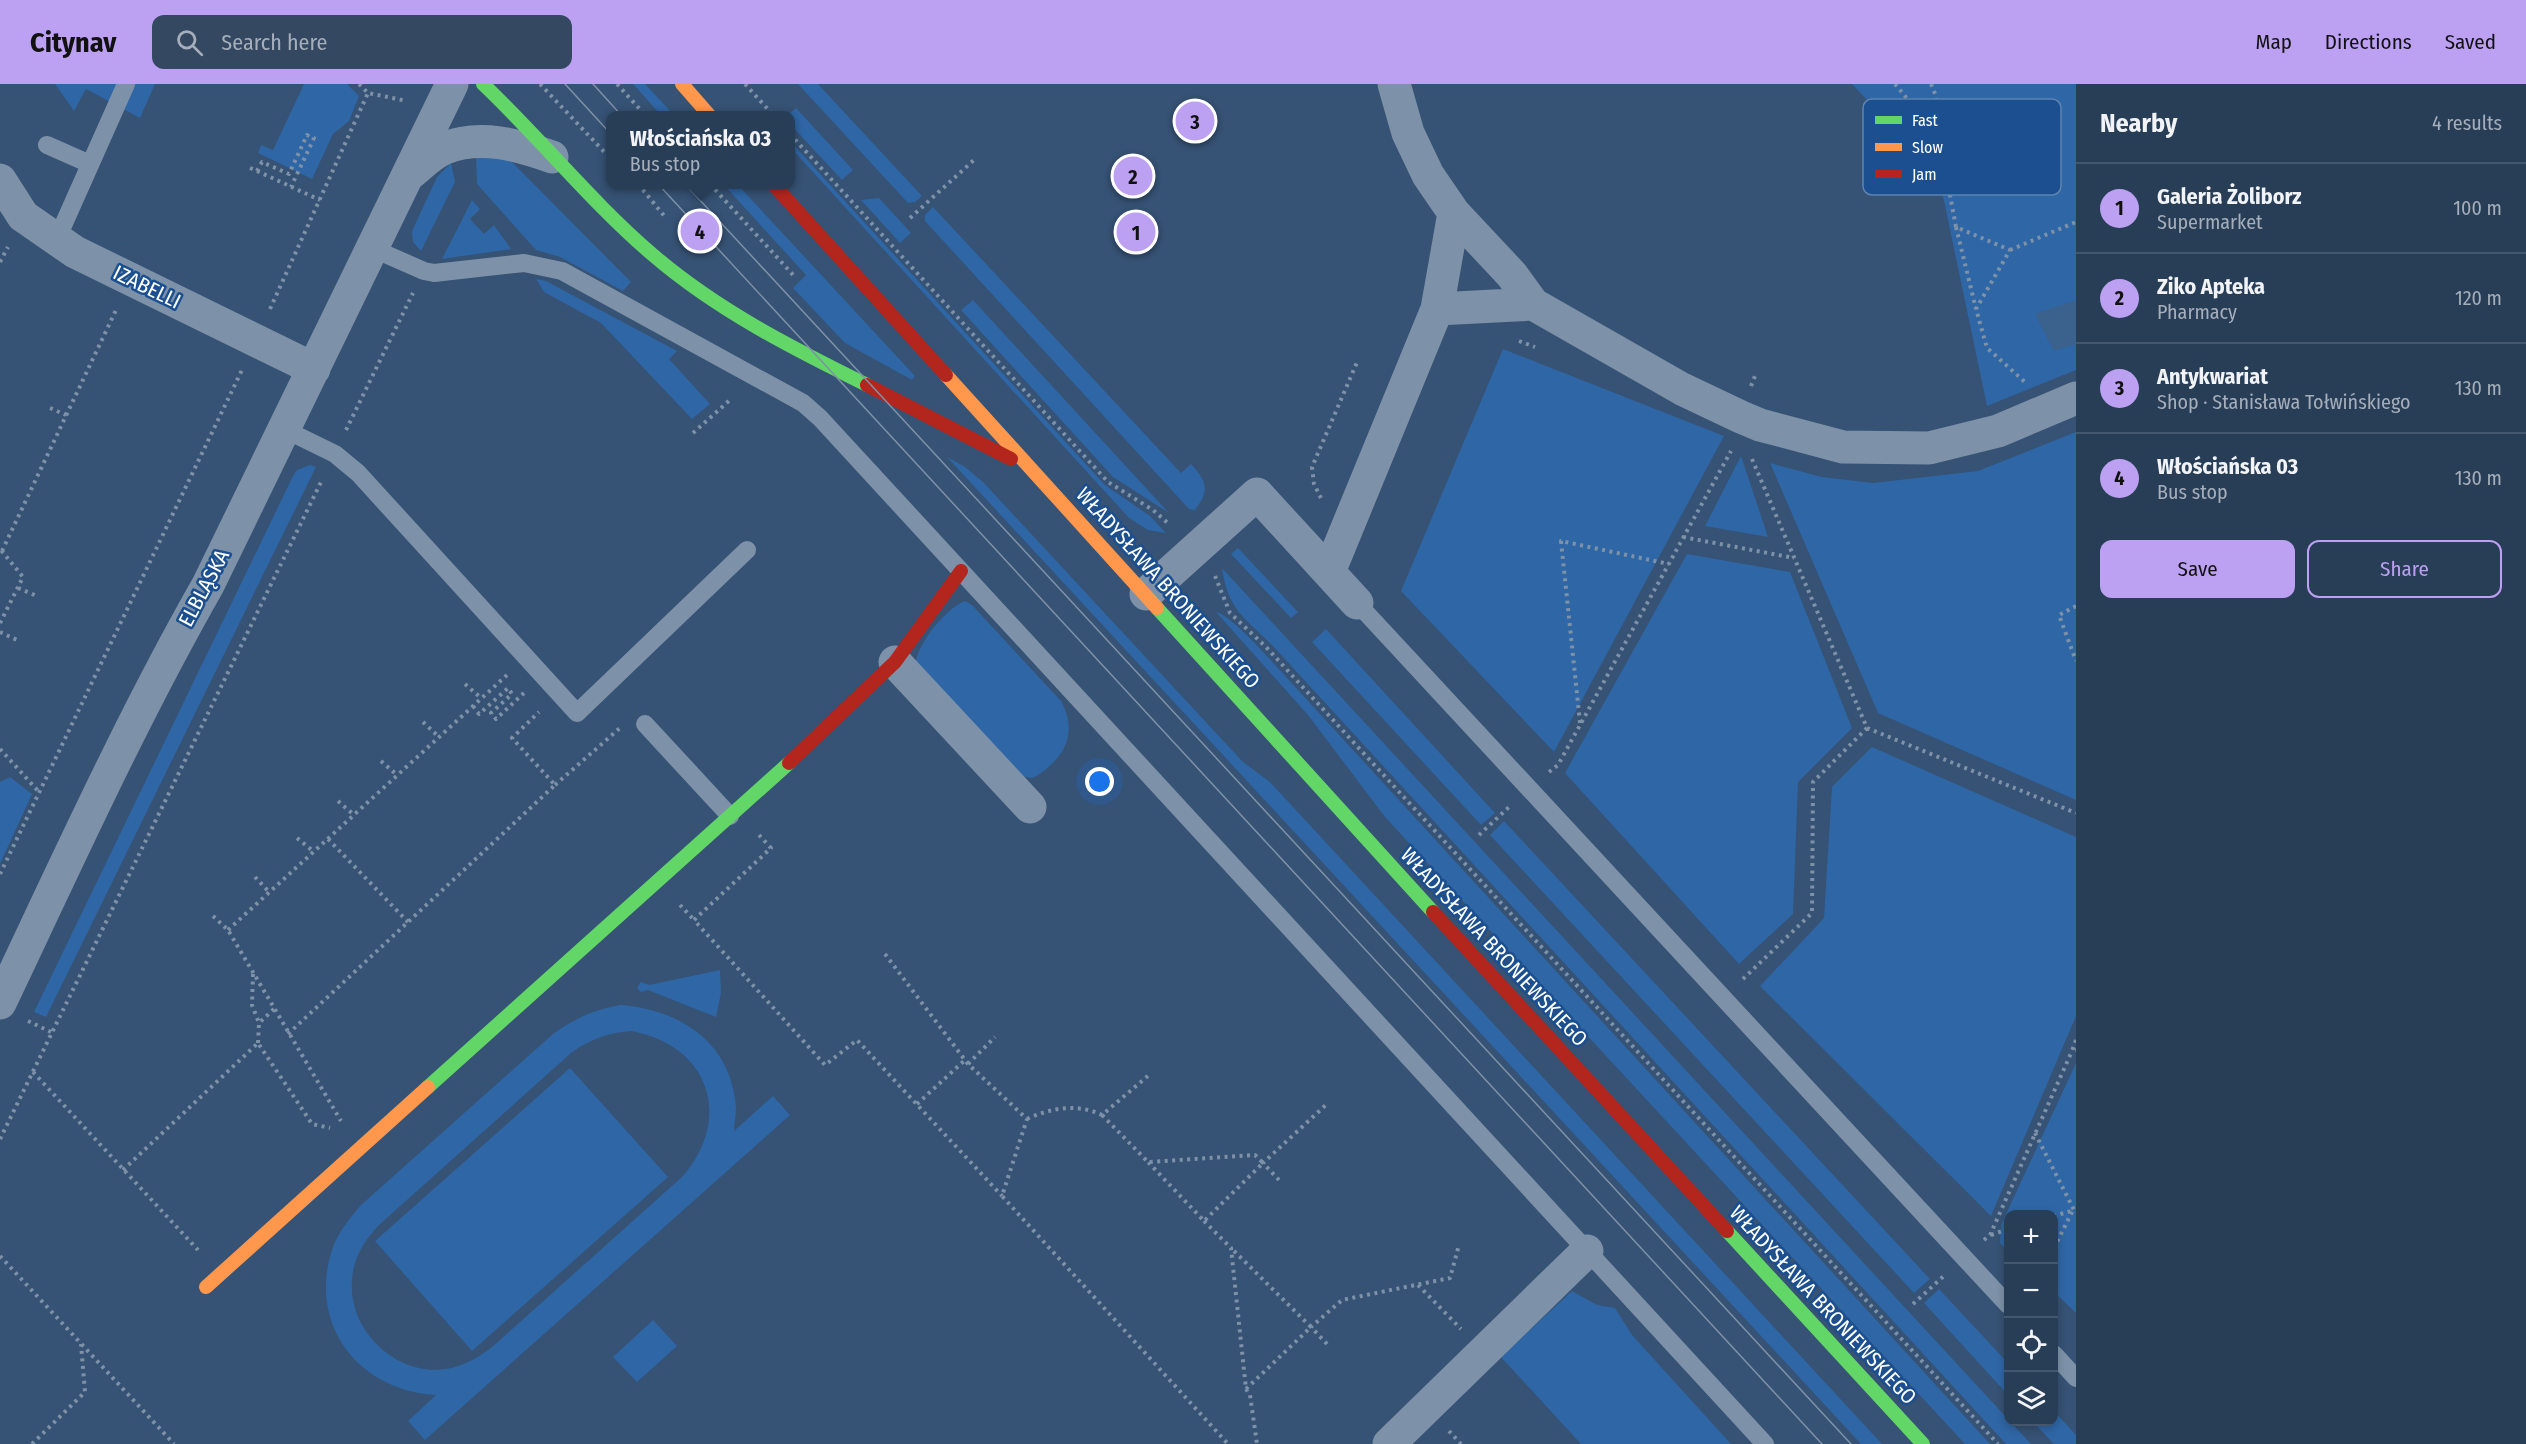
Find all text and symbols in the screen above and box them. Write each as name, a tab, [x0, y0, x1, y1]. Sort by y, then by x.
search box	[152, 15, 572, 69]
text: Citynav	[30, 26, 116, 59]
icon: search	[173, 26, 206, 59]
text: Search here	[221, 29, 327, 56]
text: Map	[2255, 29, 2292, 55]
text: Directions	[2325, 29, 2412, 55]
text: Saved	[2445, 29, 2496, 55]
pin: 3	[1176, 99, 1214, 144]
legend	[1863, 99, 2061, 195]
text: Nearby	[2100, 108, 2177, 139]
popup	[606, 111, 795, 189]
text: Fast	[1912, 111, 1939, 130]
text: 4 results	[2432, 111, 2502, 135]
text: Włościańska 03	[630, 125, 771, 152]
text: Slow	[1912, 138, 1943, 157]
text: Bus stop	[630, 152, 700, 176]
pin: 2	[1114, 154, 1152, 199]
text: Jam	[1912, 165, 1937, 184]
text: Galeria Żoliborz	[2157, 183, 2302, 210]
text: 1	[2115, 196, 2124, 220]
text: 100 m	[2453, 196, 2502, 220]
pin: 4	[680, 208, 720, 254]
pin: 1	[1116, 210, 1156, 254]
text: Supermarket	[2157, 210, 2263, 234]
street label: IZABELLI	[109, 260, 185, 314]
text: Ziko Apteka	[2157, 273, 2265, 300]
text: 2	[2115, 286, 2124, 310]
text: 120 m	[2455, 286, 2502, 310]
text: Pharmacy	[2157, 300, 2237, 324]
text: Antykwariat	[2157, 363, 2268, 390]
text: 3	[2115, 376, 2124, 400]
text: 130 m	[2455, 376, 2502, 400]
text: Shop · Stanisława Tołwińskiego	[2157, 390, 2411, 414]
text: Włościańska 03	[2157, 453, 2298, 480]
text: 4	[2114, 466, 2125, 490]
text: 130 m	[2455, 466, 2502, 490]
text: Bus stop	[2157, 480, 2228, 504]
street label: WŁADYSŁAWA BRONIEWSKIEGO	[1071, 482, 1265, 694]
button: Save	[2100, 540, 2295, 598]
button: Share	[2307, 540, 2502, 598]
street label: ELBLĄSKA	[173, 545, 235, 631]
your location	[1085, 767, 1114, 796]
street label: WŁADYSŁAWA BRONIEWSKIEGO	[1395, 842, 1593, 1052]
street label: WŁADYSŁAWA BRONIEWSKIEGO	[1724, 1200, 1922, 1410]
map controls	[2004, 1210, 2058, 1426]
button: +	[2004, 1210, 2058, 1264]
button: −	[2004, 1264, 2058, 1318]
button: locate	[2004, 1318, 2058, 1372]
button: layers	[2004, 1372, 2058, 1426]

